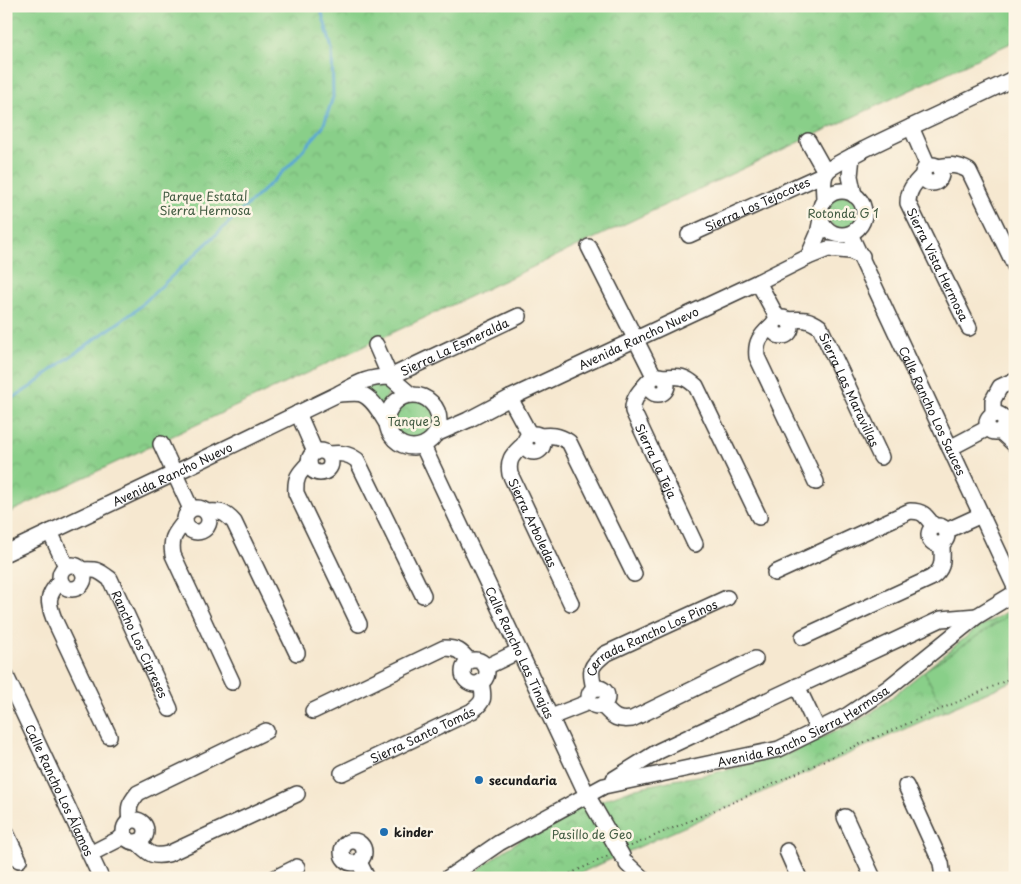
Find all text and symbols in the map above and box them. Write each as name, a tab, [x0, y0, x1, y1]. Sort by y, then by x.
street label: Sierra Los Tejocotes	[702, 172, 813, 236]
park label: Parque Estatal Sierra Hermosa	[159, 187, 251, 219]
park label: Rotonda G 1	[807, 204, 879, 222]
street label: Sierra Vista Hermosa	[903, 205, 973, 325]
street label: Avenida Rancho Nuevo	[575, 302, 702, 374]
street label: Sierra La Esmeralda	[397, 313, 512, 380]
street label: Sierra Las Maravillas	[815, 330, 884, 450]
street label: Calle Rancho Los Sauces	[895, 343, 971, 479]
park label: Tanque 3	[387, 412, 441, 430]
street label: Sierra La Teja	[631, 420, 682, 502]
street label: Avenida Rancho Nuevo	[109, 438, 235, 510]
street label: Sierra Arboledas	[504, 475, 562, 571]
street label: Calle Rancho Las Tinajas	[481, 583, 559, 722]
street label: Rancho Los Cipreses	[107, 587, 173, 701]
street label: Cerrada Rancho Los Pinos	[582, 595, 721, 677]
street label: Avenida Rancho Sierra Hermosa	[716, 681, 893, 771]
street label: Sierra Santo Tomás	[367, 702, 478, 767]
street label: Calle Rancho Los Álamos	[21, 721, 99, 859]
place label: secundaria	[489, 771, 558, 789]
marker: secundaria	[473, 774, 485, 786]
place label: kinder	[394, 823, 434, 841]
park label: Pasillo de Geo	[552, 825, 633, 843]
marker: kinder	[378, 826, 390, 838]

